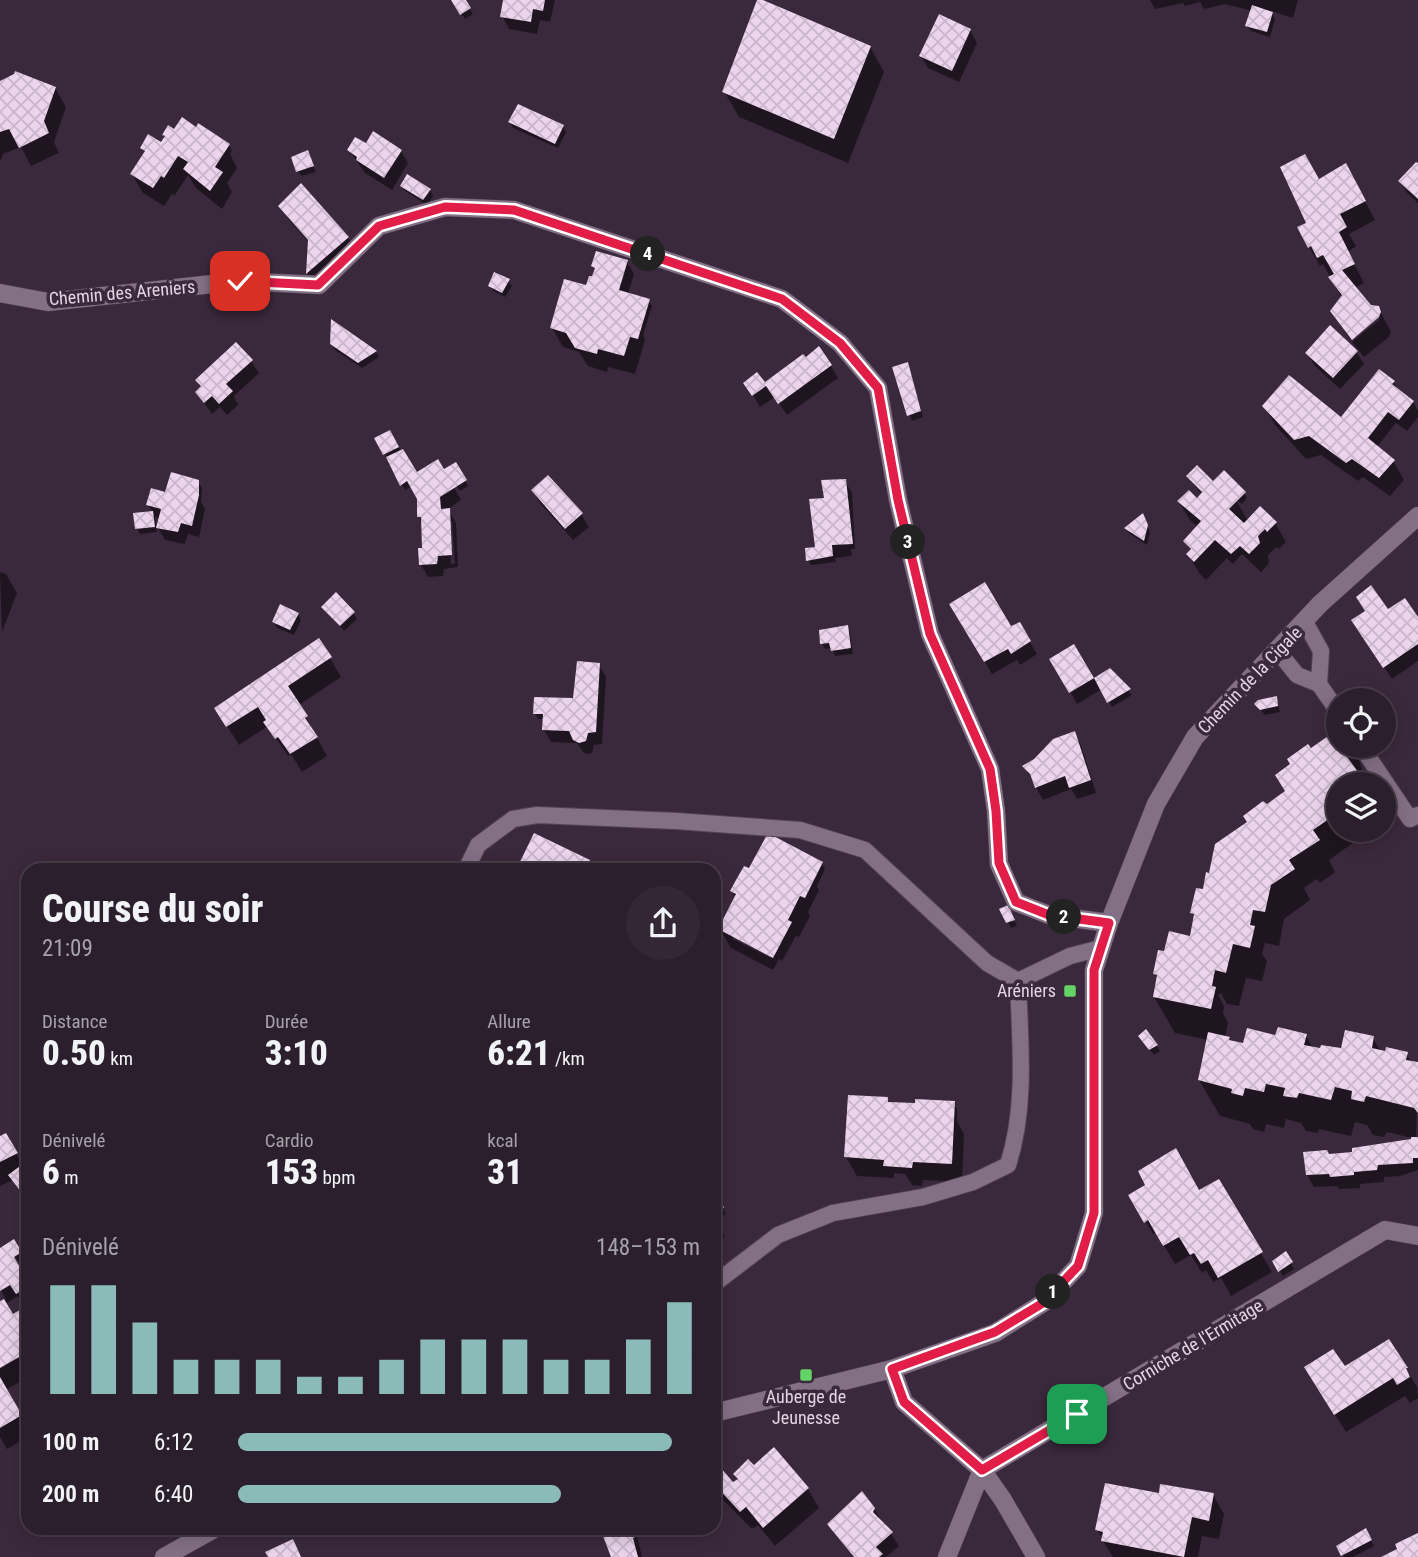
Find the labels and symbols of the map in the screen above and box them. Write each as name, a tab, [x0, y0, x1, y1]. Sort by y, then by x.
pin: 4	[630, 236, 666, 272]
pin	[210, 251, 270, 311]
street label: Chemin des Areniers	[48, 276, 196, 309]
pin: 3	[890, 524, 926, 560]
street label: Chemin de la Cigale	[1193, 622, 1306, 738]
pin: 2	[1046, 900, 1082, 934]
place label: Aréniers	[997, 980, 1056, 1001]
marker: Aréniers	[1062, 983, 1078, 999]
pin: 1	[1036, 1274, 1070, 1310]
street label: Corniche de l'Ermitage	[1119, 1295, 1266, 1395]
marker: Auberge de Jeunesse	[798, 1367, 814, 1383]
pin	[1047, 1384, 1107, 1444]
place label: Auberge de Jeunesse	[766, 1386, 846, 1428]

